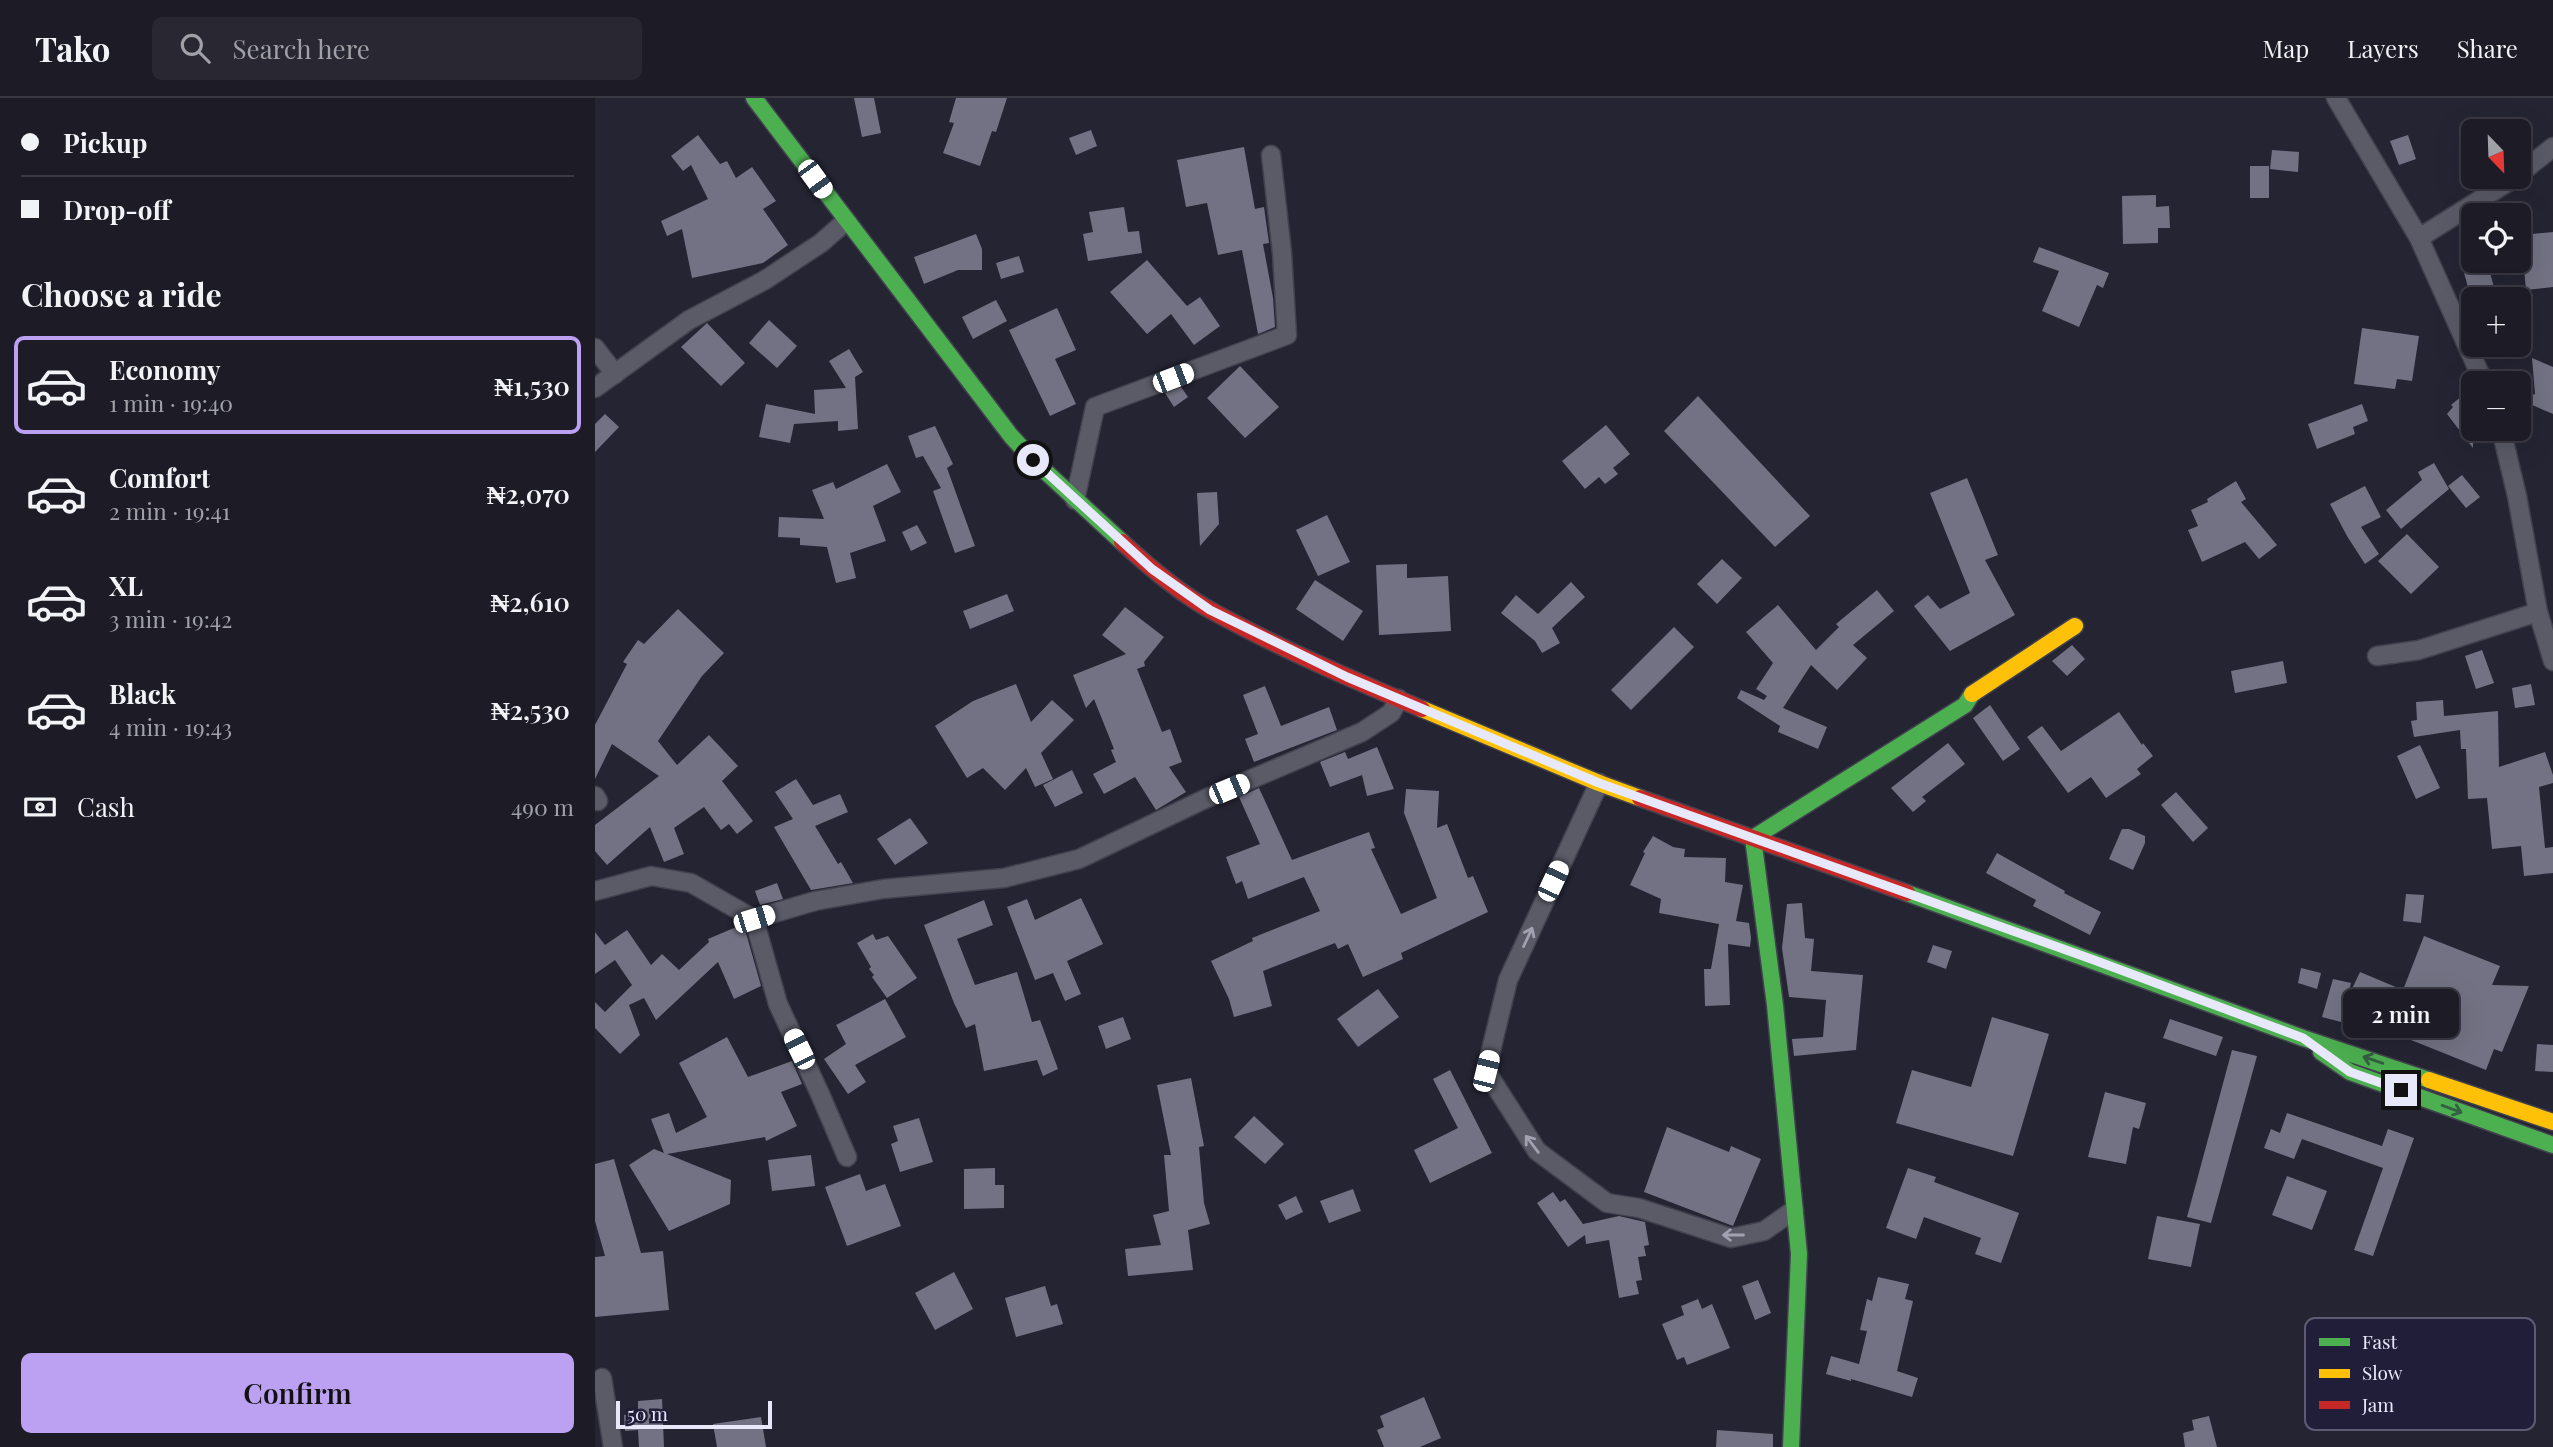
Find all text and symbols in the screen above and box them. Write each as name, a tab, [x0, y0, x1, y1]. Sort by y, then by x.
search box	[152, 17, 642, 80]
text: Tako	[35, 26, 110, 70]
icon: search	[176, 29, 214, 67]
text: Search here	[232, 31, 370, 66]
text: Map	[2263, 32, 2309, 64]
text: Layers	[2347, 32, 2419, 64]
text: Share	[2457, 32, 2518, 64]
north arrow	[2461, 119, 2531, 189]
map controls	[2461, 119, 2531, 441]
text: Pickup	[63, 125, 147, 160]
car	[795, 156, 836, 202]
text: Drop-off	[63, 192, 170, 227]
button: locate	[2461, 203, 2531, 273]
text: Choose a ride	[21, 272, 222, 315]
button: +	[2461, 287, 2531, 357]
text: Economy	[109, 352, 220, 387]
icon: car	[25, 354, 88, 417]
car	[1150, 361, 1197, 395]
text: ₦1,530	[494, 368, 570, 403]
button: −	[2461, 371, 2531, 441]
text: 1 min · 19:40	[109, 387, 233, 418]
route start	[1017, 444, 1049, 476]
text: Comfort	[109, 460, 210, 495]
icon: car	[25, 462, 88, 525]
text: ₦2,070	[487, 476, 570, 511]
text: 2 min · 19:41	[109, 495, 230, 526]
text: XL	[109, 568, 143, 603]
icon: car	[25, 570, 88, 633]
text: ₦2,610	[491, 584, 570, 619]
text: 3 min · 19:42	[109, 603, 232, 634]
text: Black	[109, 676, 176, 711]
icon: car	[25, 678, 88, 741]
text: ₦2,530	[491, 692, 570, 727]
text: 4 min · 19:43	[109, 711, 232, 742]
car	[1206, 771, 1253, 807]
icon: cash	[21, 788, 59, 826]
text: Cash	[77, 789, 135, 824]
text: 490 m	[511, 791, 574, 822]
car	[1535, 858, 1572, 904]
car	[731, 903, 778, 935]
one-way arrow	[1522, 926, 1535, 948]
callout: 2 min	[2343, 988, 2459, 1038]
text: 2 min	[2372, 998, 2430, 1029]
car	[781, 1026, 818, 1072]
car	[1471, 1048, 1502, 1094]
one-way arrow	[2362, 1053, 2384, 1065]
route end	[2385, 1074, 2417, 1106]
one-way arrow	[2440, 1104, 2462, 1116]
one-way arrow	[1525, 1135, 1540, 1153]
one-way arrow	[1722, 1228, 1745, 1242]
legend	[2305, 1318, 2535, 1430]
text: Fast	[2362, 1328, 2398, 1354]
button: Confirm	[21, 1353, 574, 1433]
text: Slow	[2362, 1359, 2403, 1385]
text: Jam	[2361, 1391, 2394, 1417]
scale bar	[616, 1398, 772, 1430]
text: 50 m	[627, 1400, 668, 1426]

